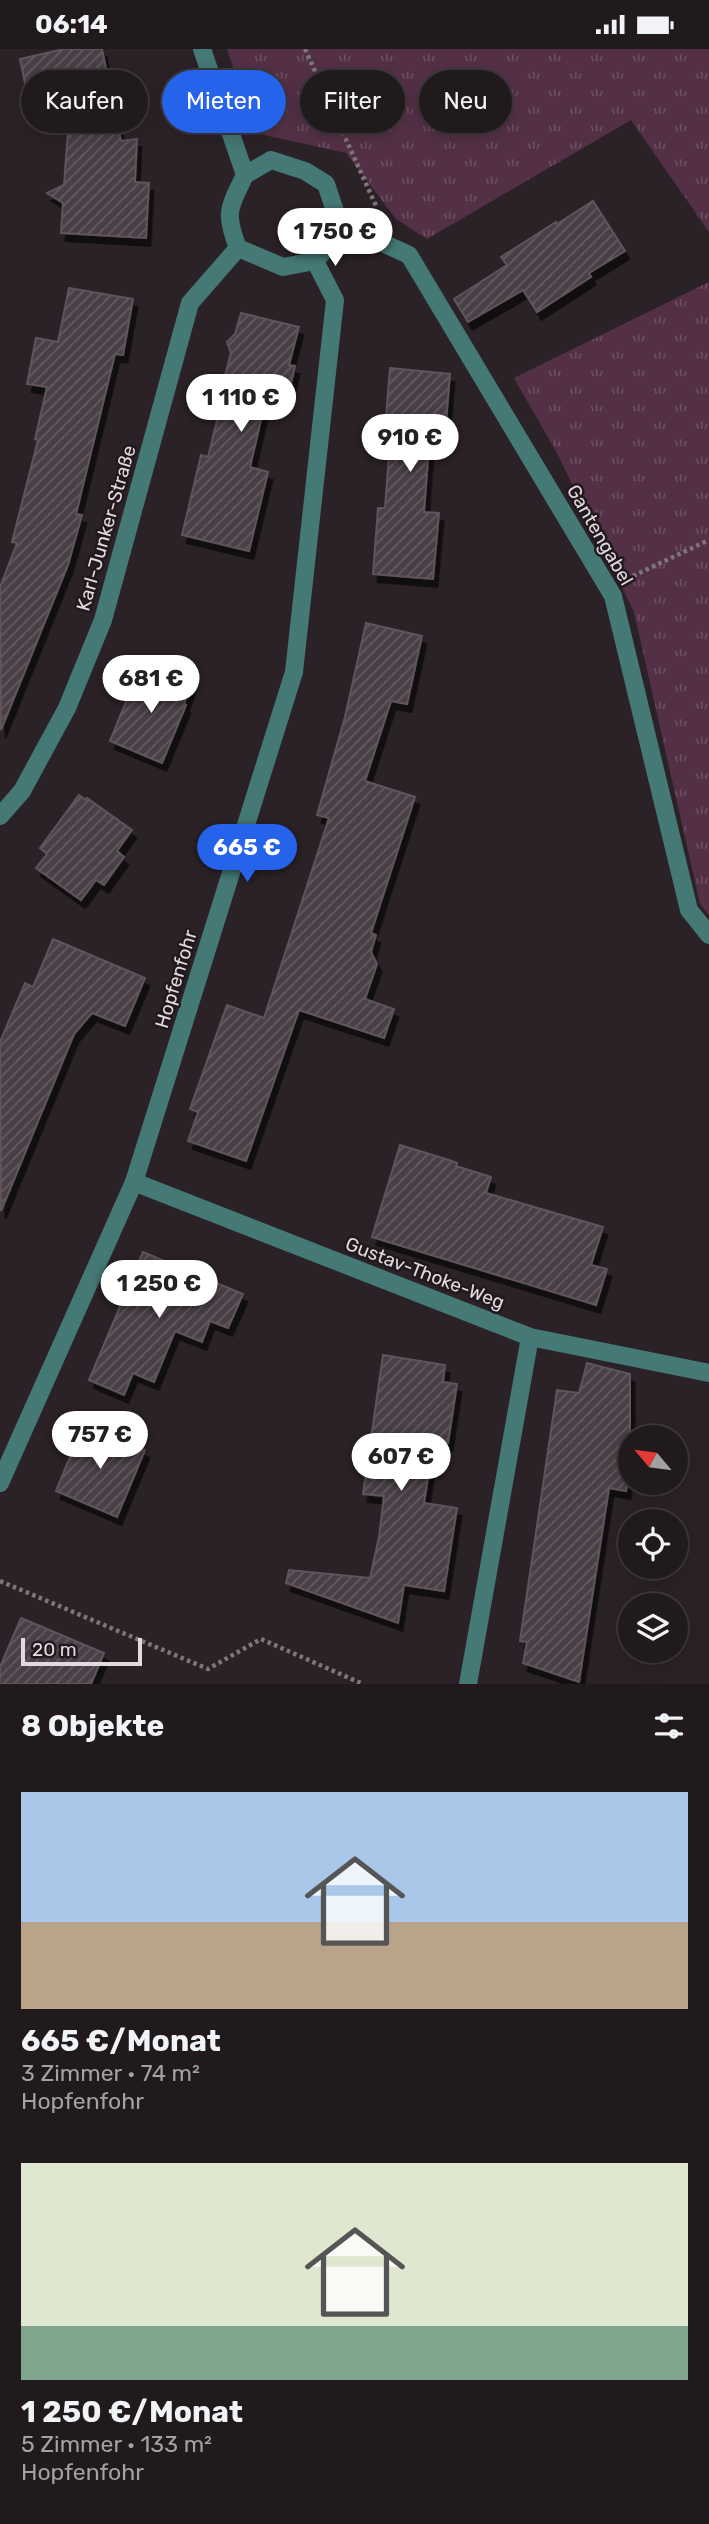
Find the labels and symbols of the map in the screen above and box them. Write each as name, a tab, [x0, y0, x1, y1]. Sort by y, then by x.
pin: 1 750 €	[270, 209, 400, 268]
pin: 1 110 €	[176, 375, 306, 434]
pin: 910 €	[361, 415, 459, 474]
street label: Karl-Junker-Straße	[71, 442, 141, 614]
street label: Gantengabel	[562, 480, 638, 590]
pin: 681 €	[102, 655, 200, 715]
pin: 665 €	[198, 825, 296, 884]
street label: Hopfenfohr	[150, 926, 202, 1031]
street label: Gustav-Thoke-Weg	[342, 1232, 508, 1314]
pin: 1 250 €	[94, 1261, 224, 1320]
pin: 757 €	[51, 1411, 149, 1471]
north arrow	[618, 1425, 688, 1495]
pin: 607 €	[352, 1433, 450, 1493]
scale bar	[21, 1635, 142, 1667]

